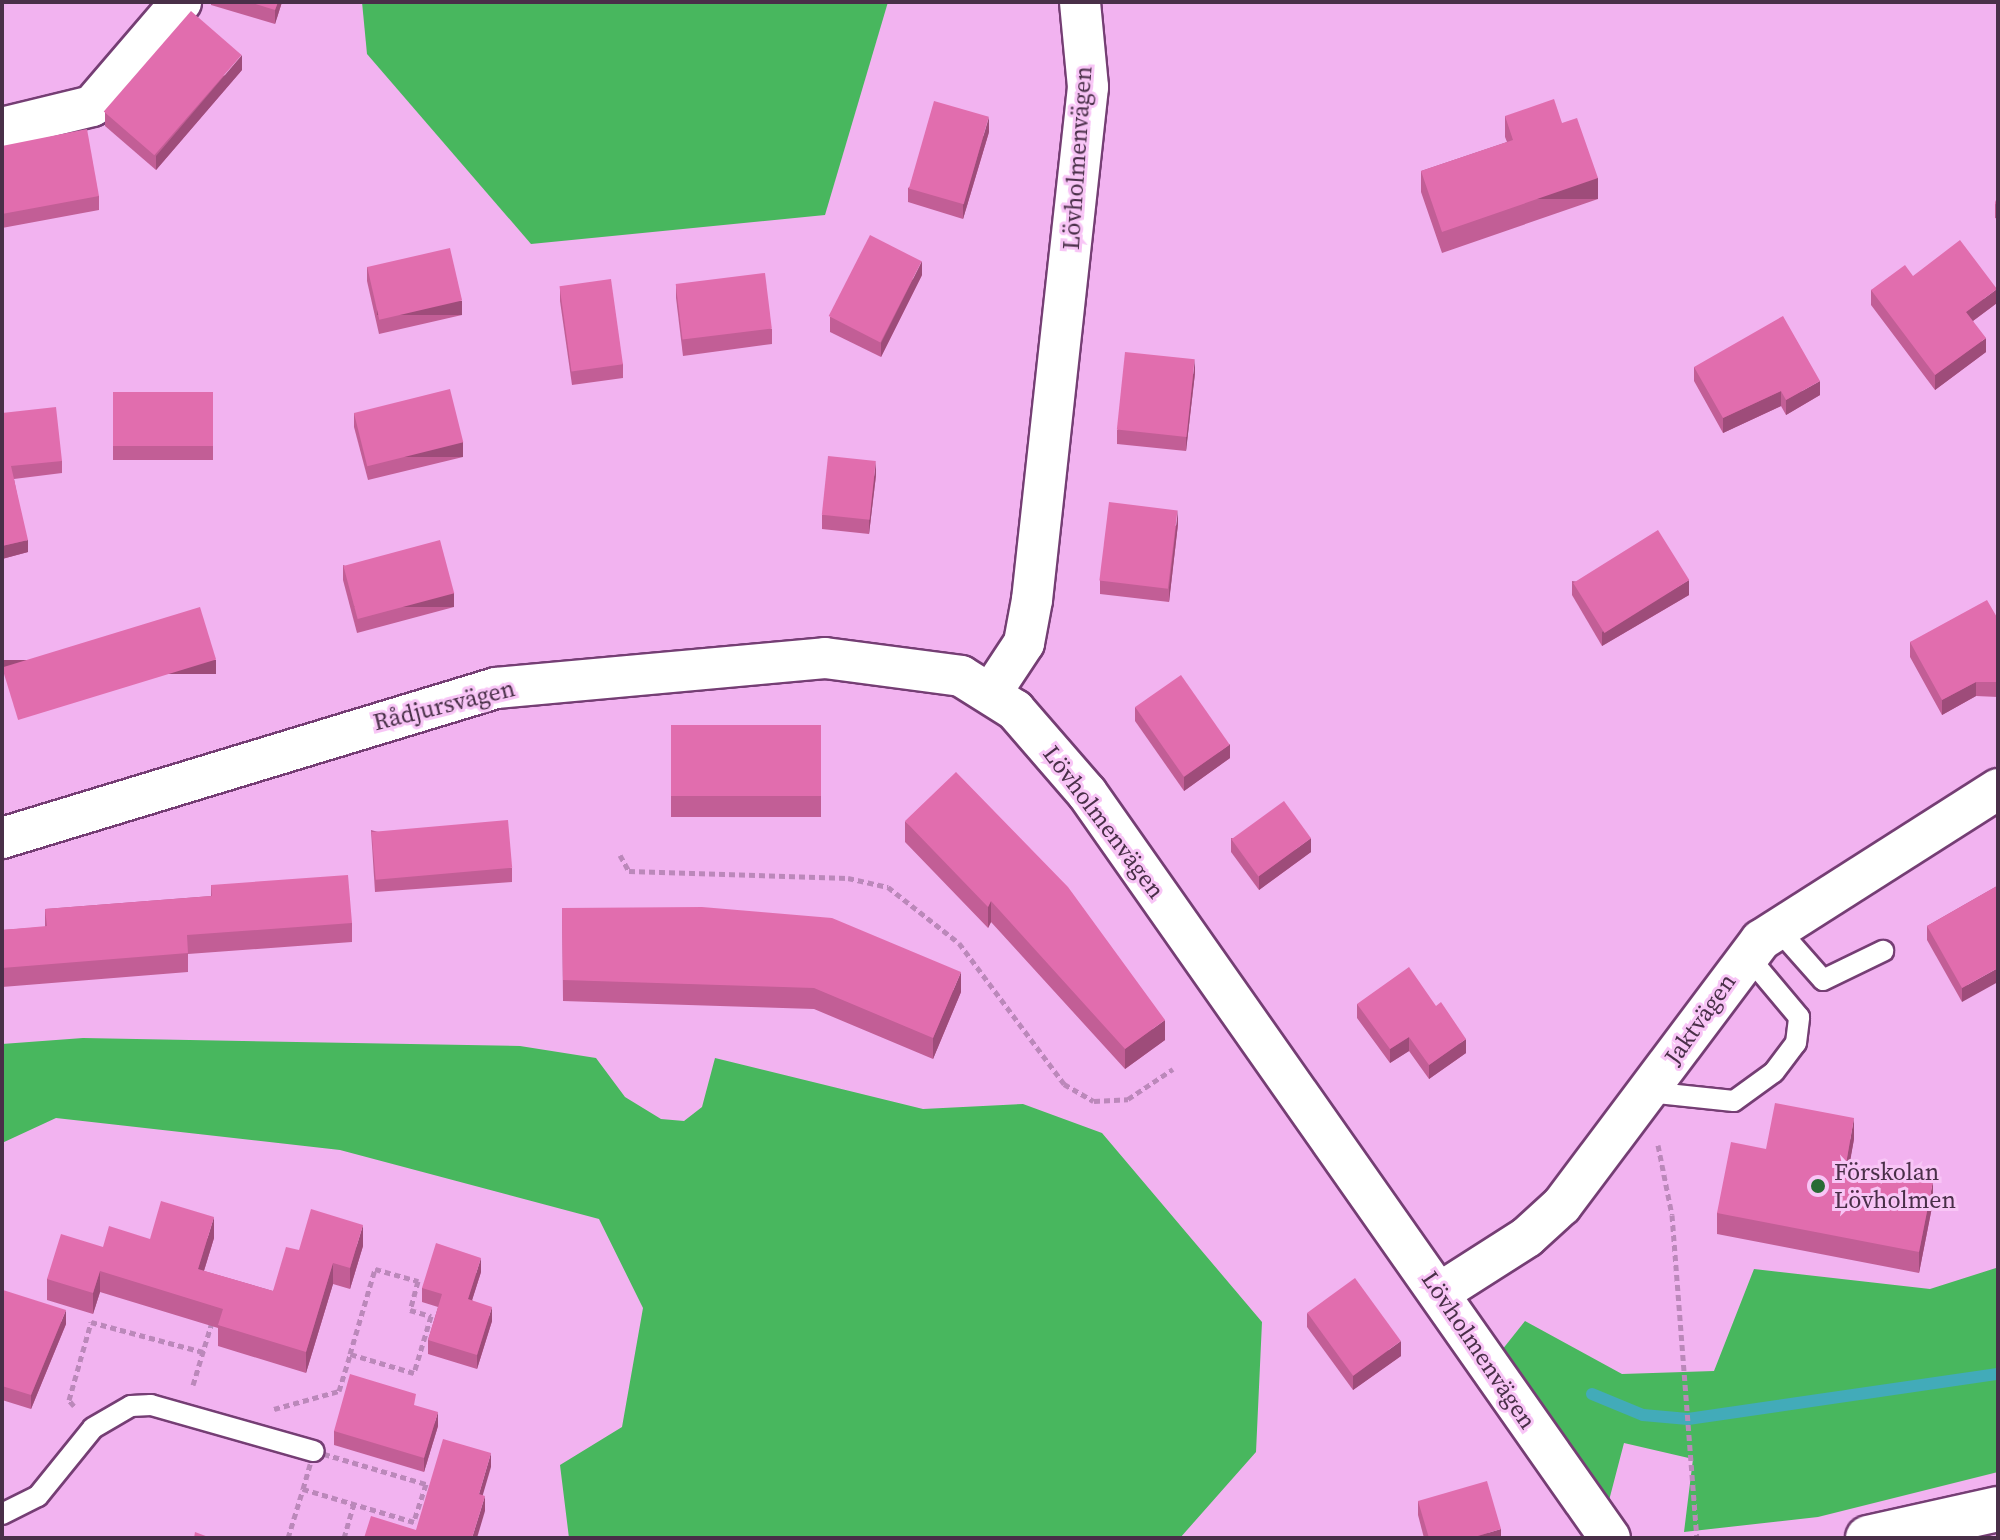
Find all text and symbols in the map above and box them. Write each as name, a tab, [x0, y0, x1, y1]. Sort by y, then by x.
street label: Lövholmenvägen	[1056, 65, 1098, 251]
street label: Rådjursvägen	[370, 673, 518, 737]
street label: Lövholmenvägen	[1037, 740, 1171, 904]
street label: Jaktvägen	[1658, 968, 1742, 1070]
place label: Förskolan Lövholmen	[1834, 1158, 1956, 1214]
marker: Förskolan Lövholmen	[1809, 1177, 1827, 1195]
street label: Lövholmenvägen	[1416, 1266, 1542, 1434]

